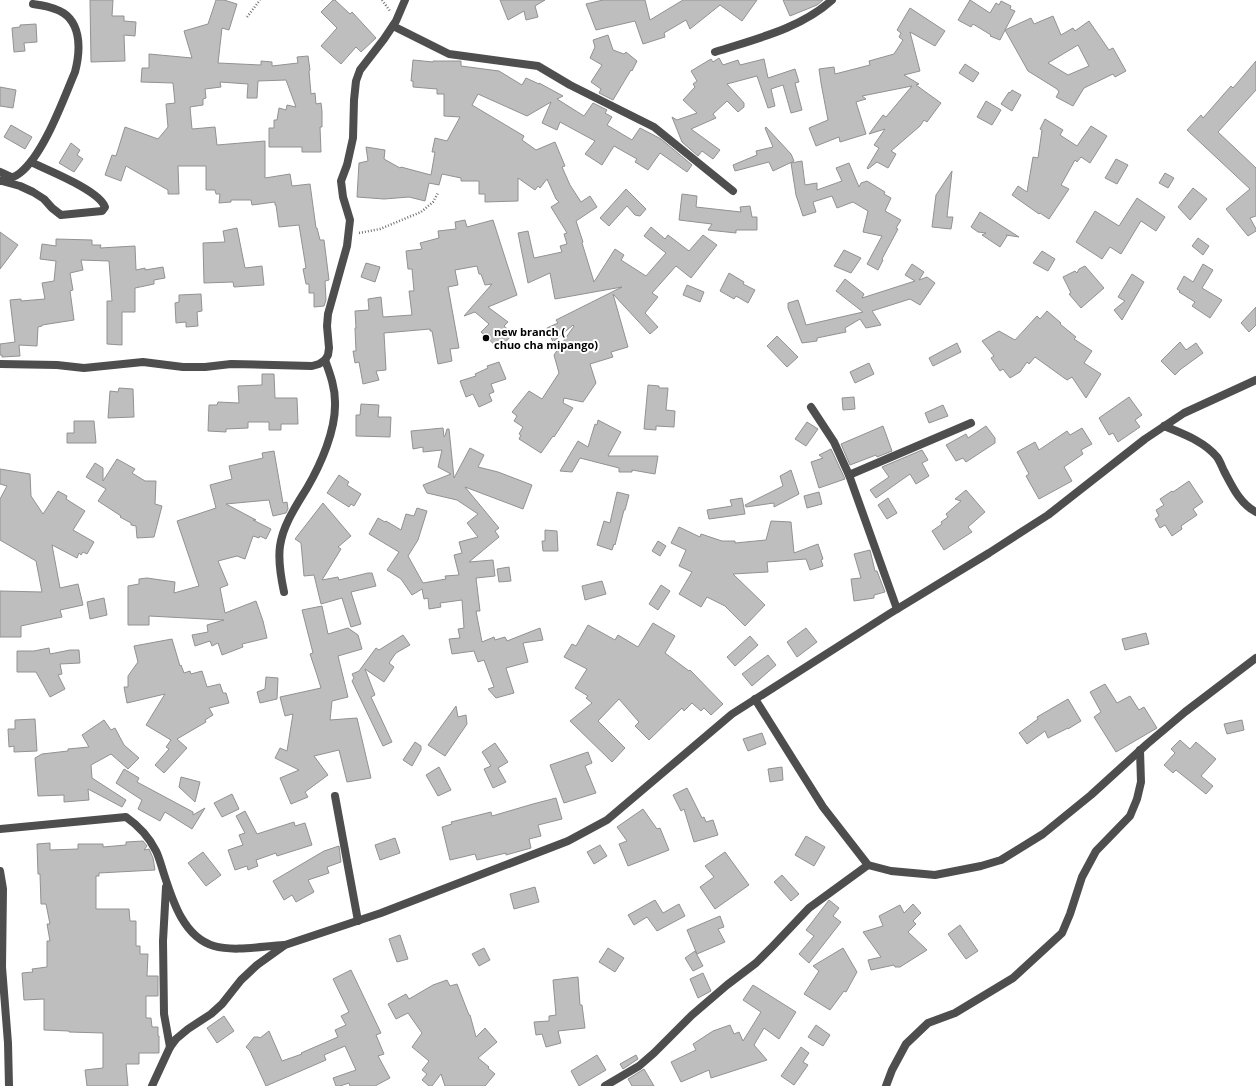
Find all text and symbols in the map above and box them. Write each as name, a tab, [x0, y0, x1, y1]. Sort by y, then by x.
place label: new branch ( chuo cha mipango)	[494, 324, 598, 352]
marker: new branch ( chuo cha mipango)	[481, 333, 491, 343]

